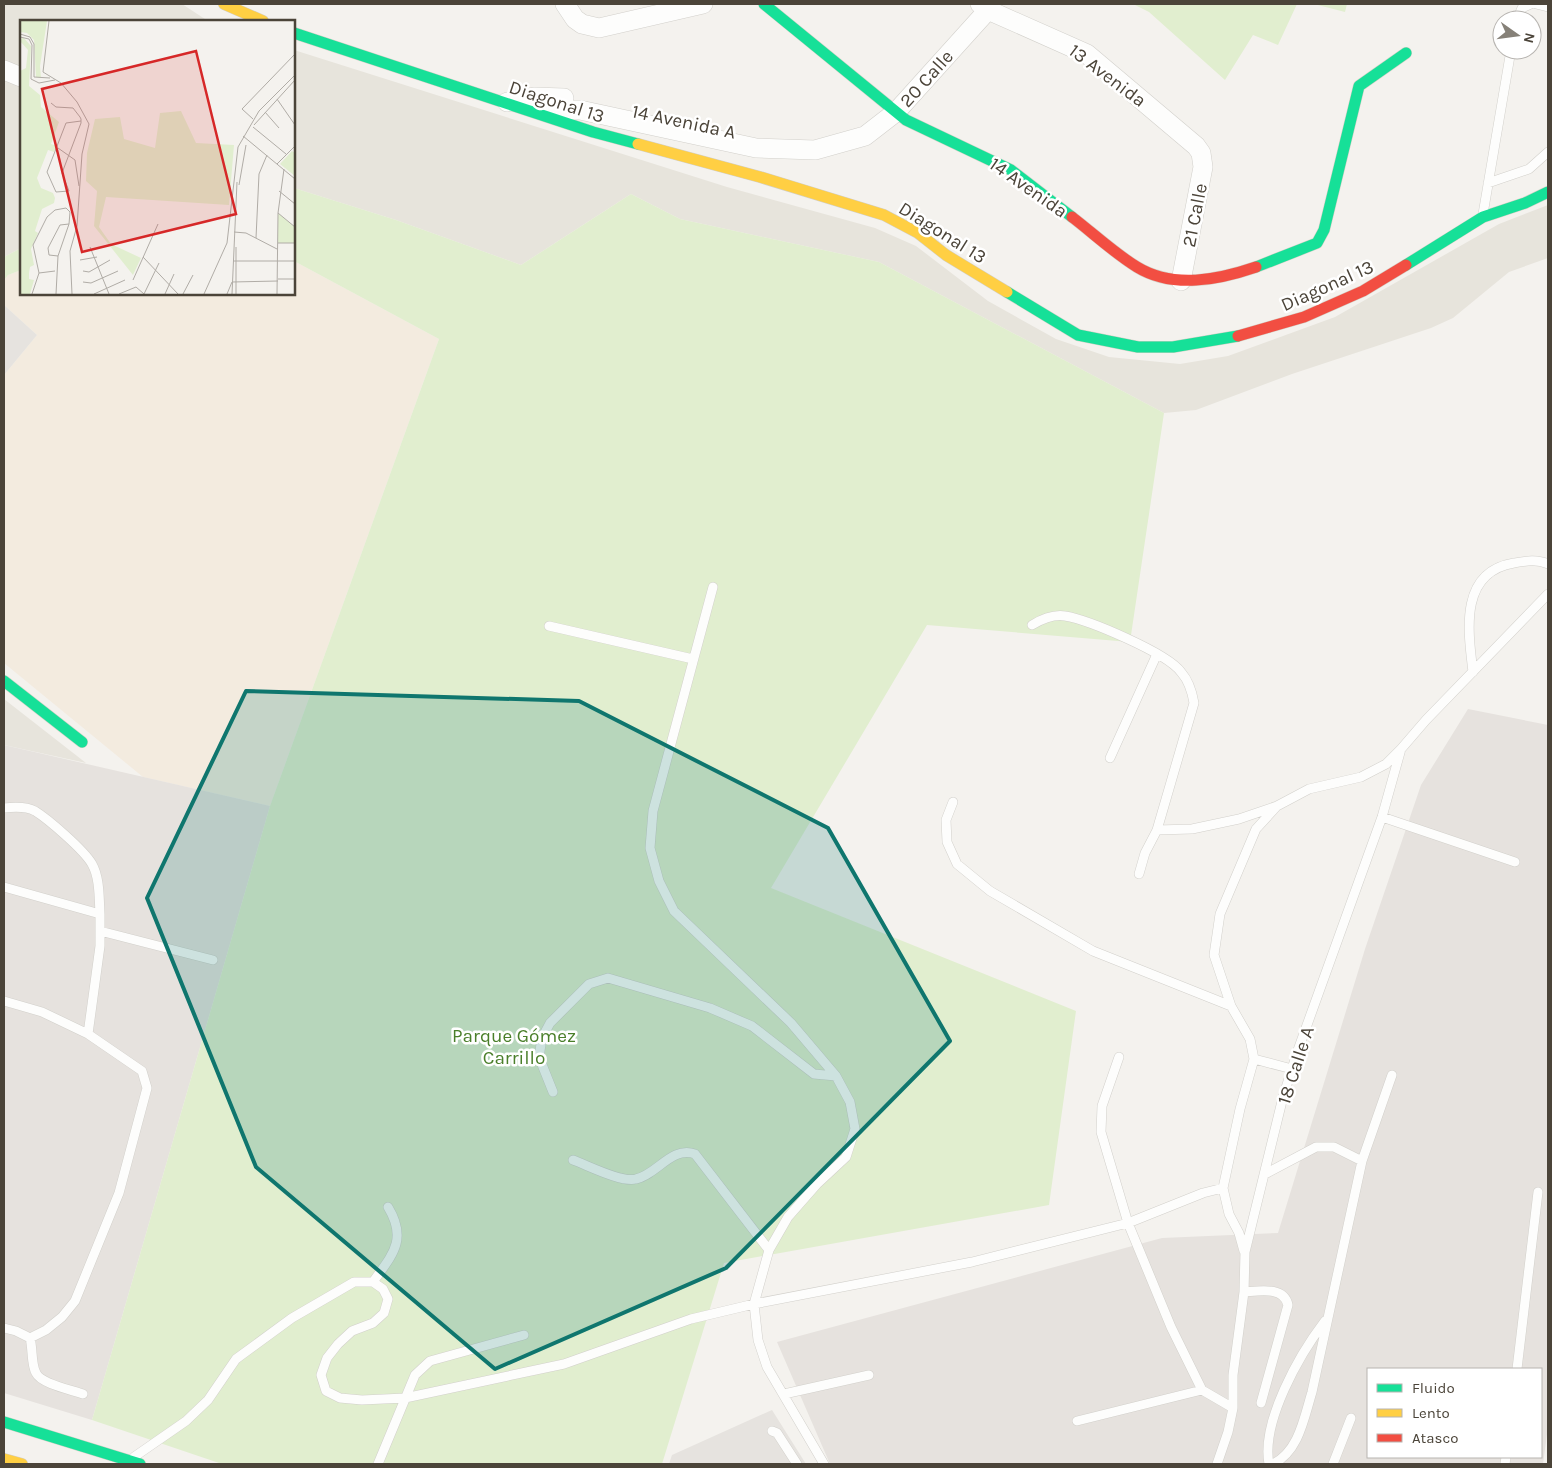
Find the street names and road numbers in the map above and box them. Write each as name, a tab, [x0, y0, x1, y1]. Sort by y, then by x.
street label: 13 Avenida	[1065, 40, 1150, 112]
street label: 20 Calle	[895, 46, 958, 112]
street label: Diagonal 13	[506, 76, 607, 128]
street label: 14 Avenida A	[630, 100, 738, 144]
street label: 14 Avenida	[985, 153, 1072, 223]
street label: 21 Calle	[1178, 182, 1212, 249]
street label: Diagonal 13	[895, 197, 990, 268]
street label: Diagonal 13	[1278, 256, 1377, 316]
street label: 18 Calle A	[1273, 1024, 1319, 1107]

